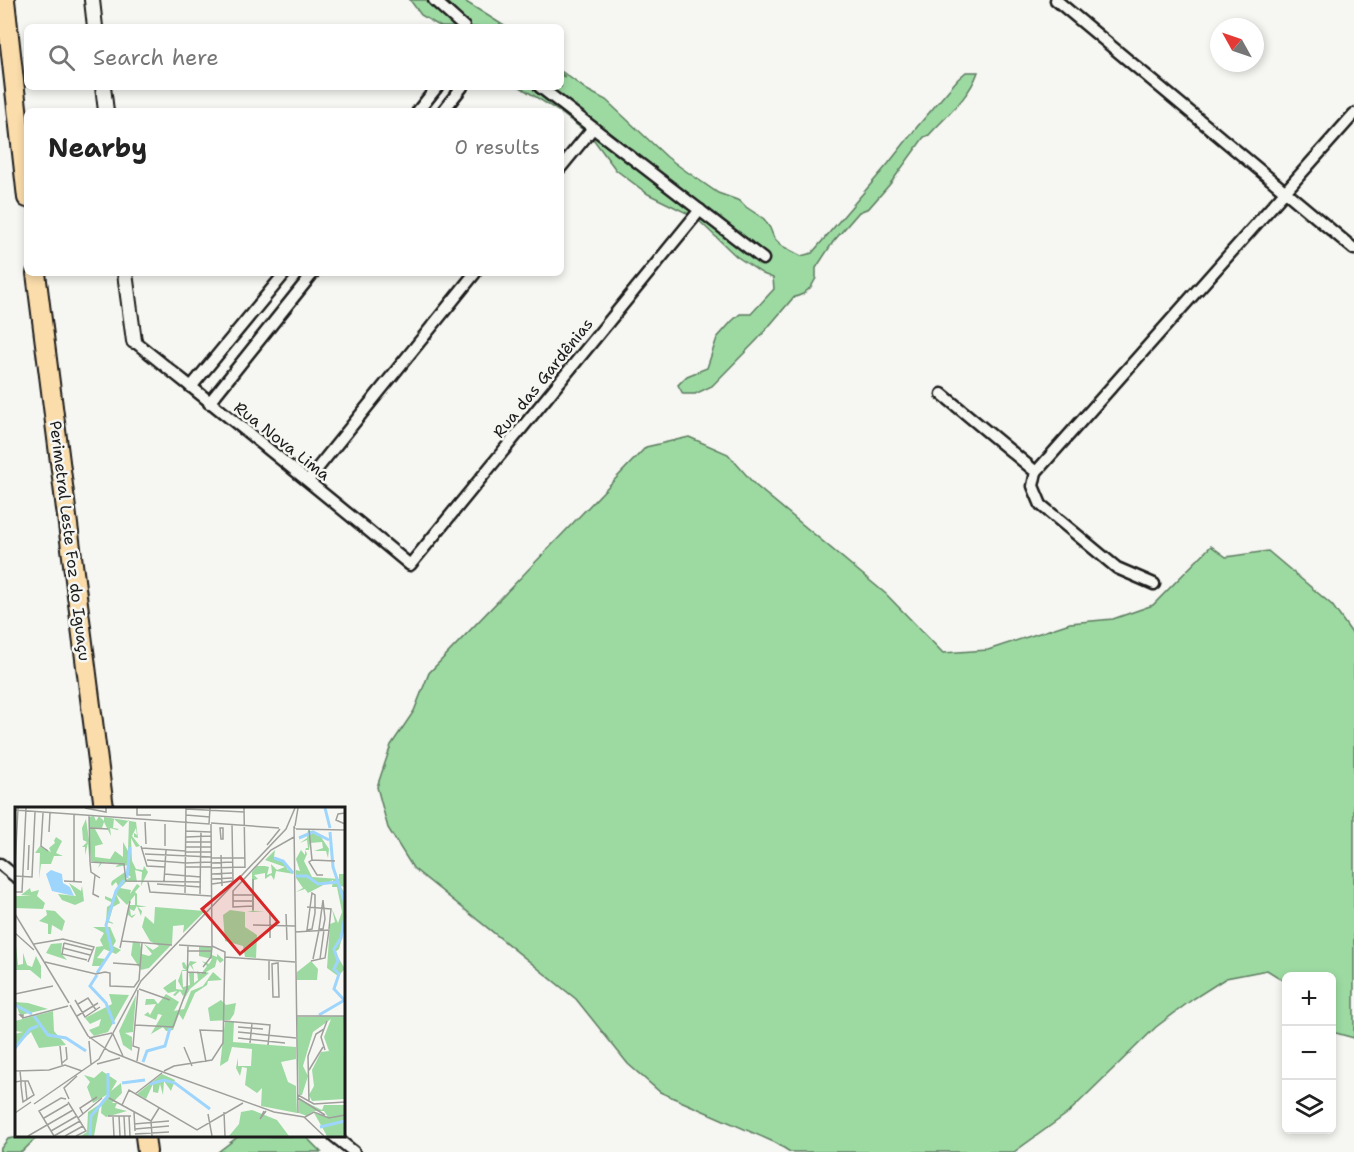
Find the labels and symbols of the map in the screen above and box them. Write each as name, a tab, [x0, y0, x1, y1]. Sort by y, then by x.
north arrow	[1210, 18, 1264, 72]
street label: Rua das Gardênias	[488, 314, 598, 442]
street label: Rua Nova Lima	[230, 397, 334, 485]
street label: Perimetral Leste Foz do Iguaçu	[45, 420, 95, 662]
inset map	[15, 807, 345, 1137]

